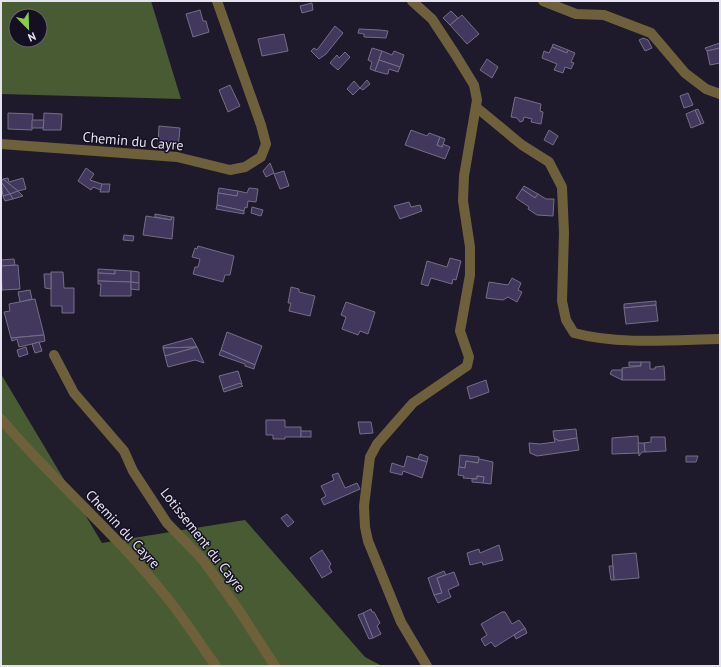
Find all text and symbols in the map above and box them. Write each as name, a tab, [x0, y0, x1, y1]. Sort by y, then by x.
north arrow	[8, 8, 48, 48]
text: N	[26, 29, 38, 45]
street label: Chemin du Cayre	[82, 128, 184, 154]
street label: Lotissement du Cayre	[157, 484, 249, 596]
street label: Chemin du Cayre	[82, 486, 164, 572]

